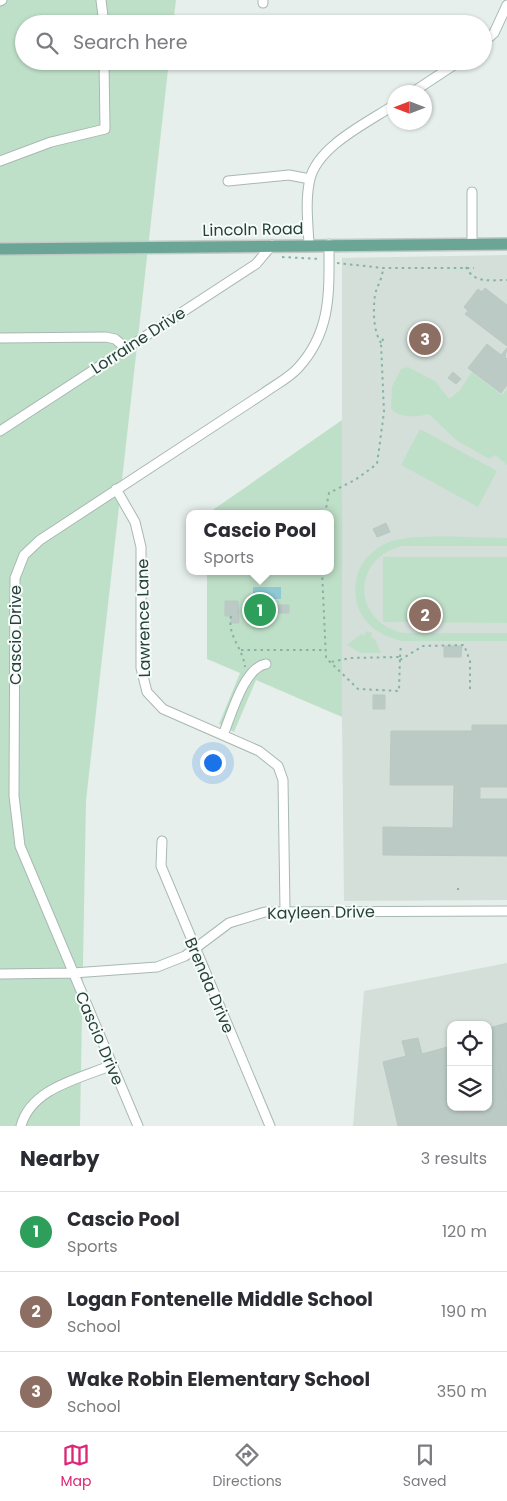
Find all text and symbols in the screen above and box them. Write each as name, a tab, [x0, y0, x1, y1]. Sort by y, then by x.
search box	[15, 15, 492, 70]
icon: search	[33, 29, 61, 57]
text: Search here	[73, 29, 187, 56]
north arrow	[387, 85, 432, 130]
street label: Lincoln Road	[202, 217, 304, 242]
street label: Lorraine Drive	[87, 301, 190, 380]
pin: 3	[409, 320, 441, 358]
popup	[186, 510, 334, 575]
text: Cascio Pool	[204, 517, 316, 544]
text: Sports	[204, 546, 254, 569]
street label: Lawrence Lane	[131, 558, 156, 678]
street label: Cascio Drive	[4, 585, 27, 685]
pin: 1	[244, 591, 276, 629]
pin: 2	[409, 596, 441, 634]
your location	[200, 750, 226, 776]
street label: Kayleen Drive	[267, 900, 375, 925]
street label: Brenda Drive	[179, 934, 240, 1037]
street label: Cascio Drive	[69, 988, 130, 1089]
map controls	[447, 1021, 492, 1111]
button: locate	[447, 1021, 492, 1066]
button: layers	[447, 1066, 492, 1111]
text: Nearby	[20, 1144, 100, 1173]
text: 3 results	[421, 1147, 487, 1170]
text: Cascio Pool	[67, 1206, 180, 1233]
text: 1	[33, 1220, 39, 1243]
text: 120 m	[442, 1220, 487, 1243]
text: Sports	[67, 1235, 118, 1258]
text: Logan Fontenelle Middle School	[67, 1286, 373, 1313]
text: 2	[31, 1300, 41, 1323]
text: 190 m	[441, 1300, 487, 1323]
text: School	[67, 1315, 121, 1338]
text: Wake Robin Elementary School	[67, 1366, 370, 1393]
text: 3	[31, 1380, 41, 1403]
text: 350 m	[437, 1380, 487, 1403]
text: School	[67, 1395, 121, 1418]
tab: Map	[60, 1441, 91, 1492]
tab: Directions	[212, 1441, 282, 1492]
tab: Saved	[403, 1441, 447, 1492]

